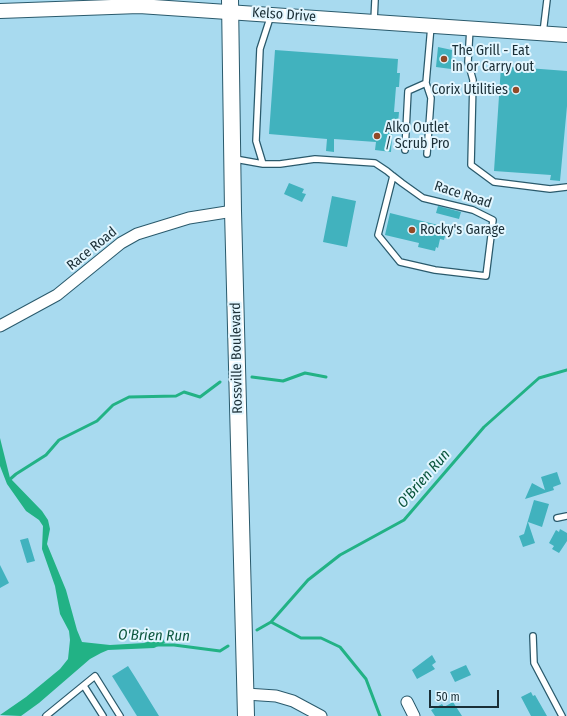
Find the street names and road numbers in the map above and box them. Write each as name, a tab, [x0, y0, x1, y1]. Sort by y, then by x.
street label: Kelso Drive	[251, 4, 317, 26]
street label: Race Road	[432, 178, 494, 212]
street label: Race Road	[64, 224, 120, 274]
street label: Rossville Boulevard	[228, 302, 246, 414]

